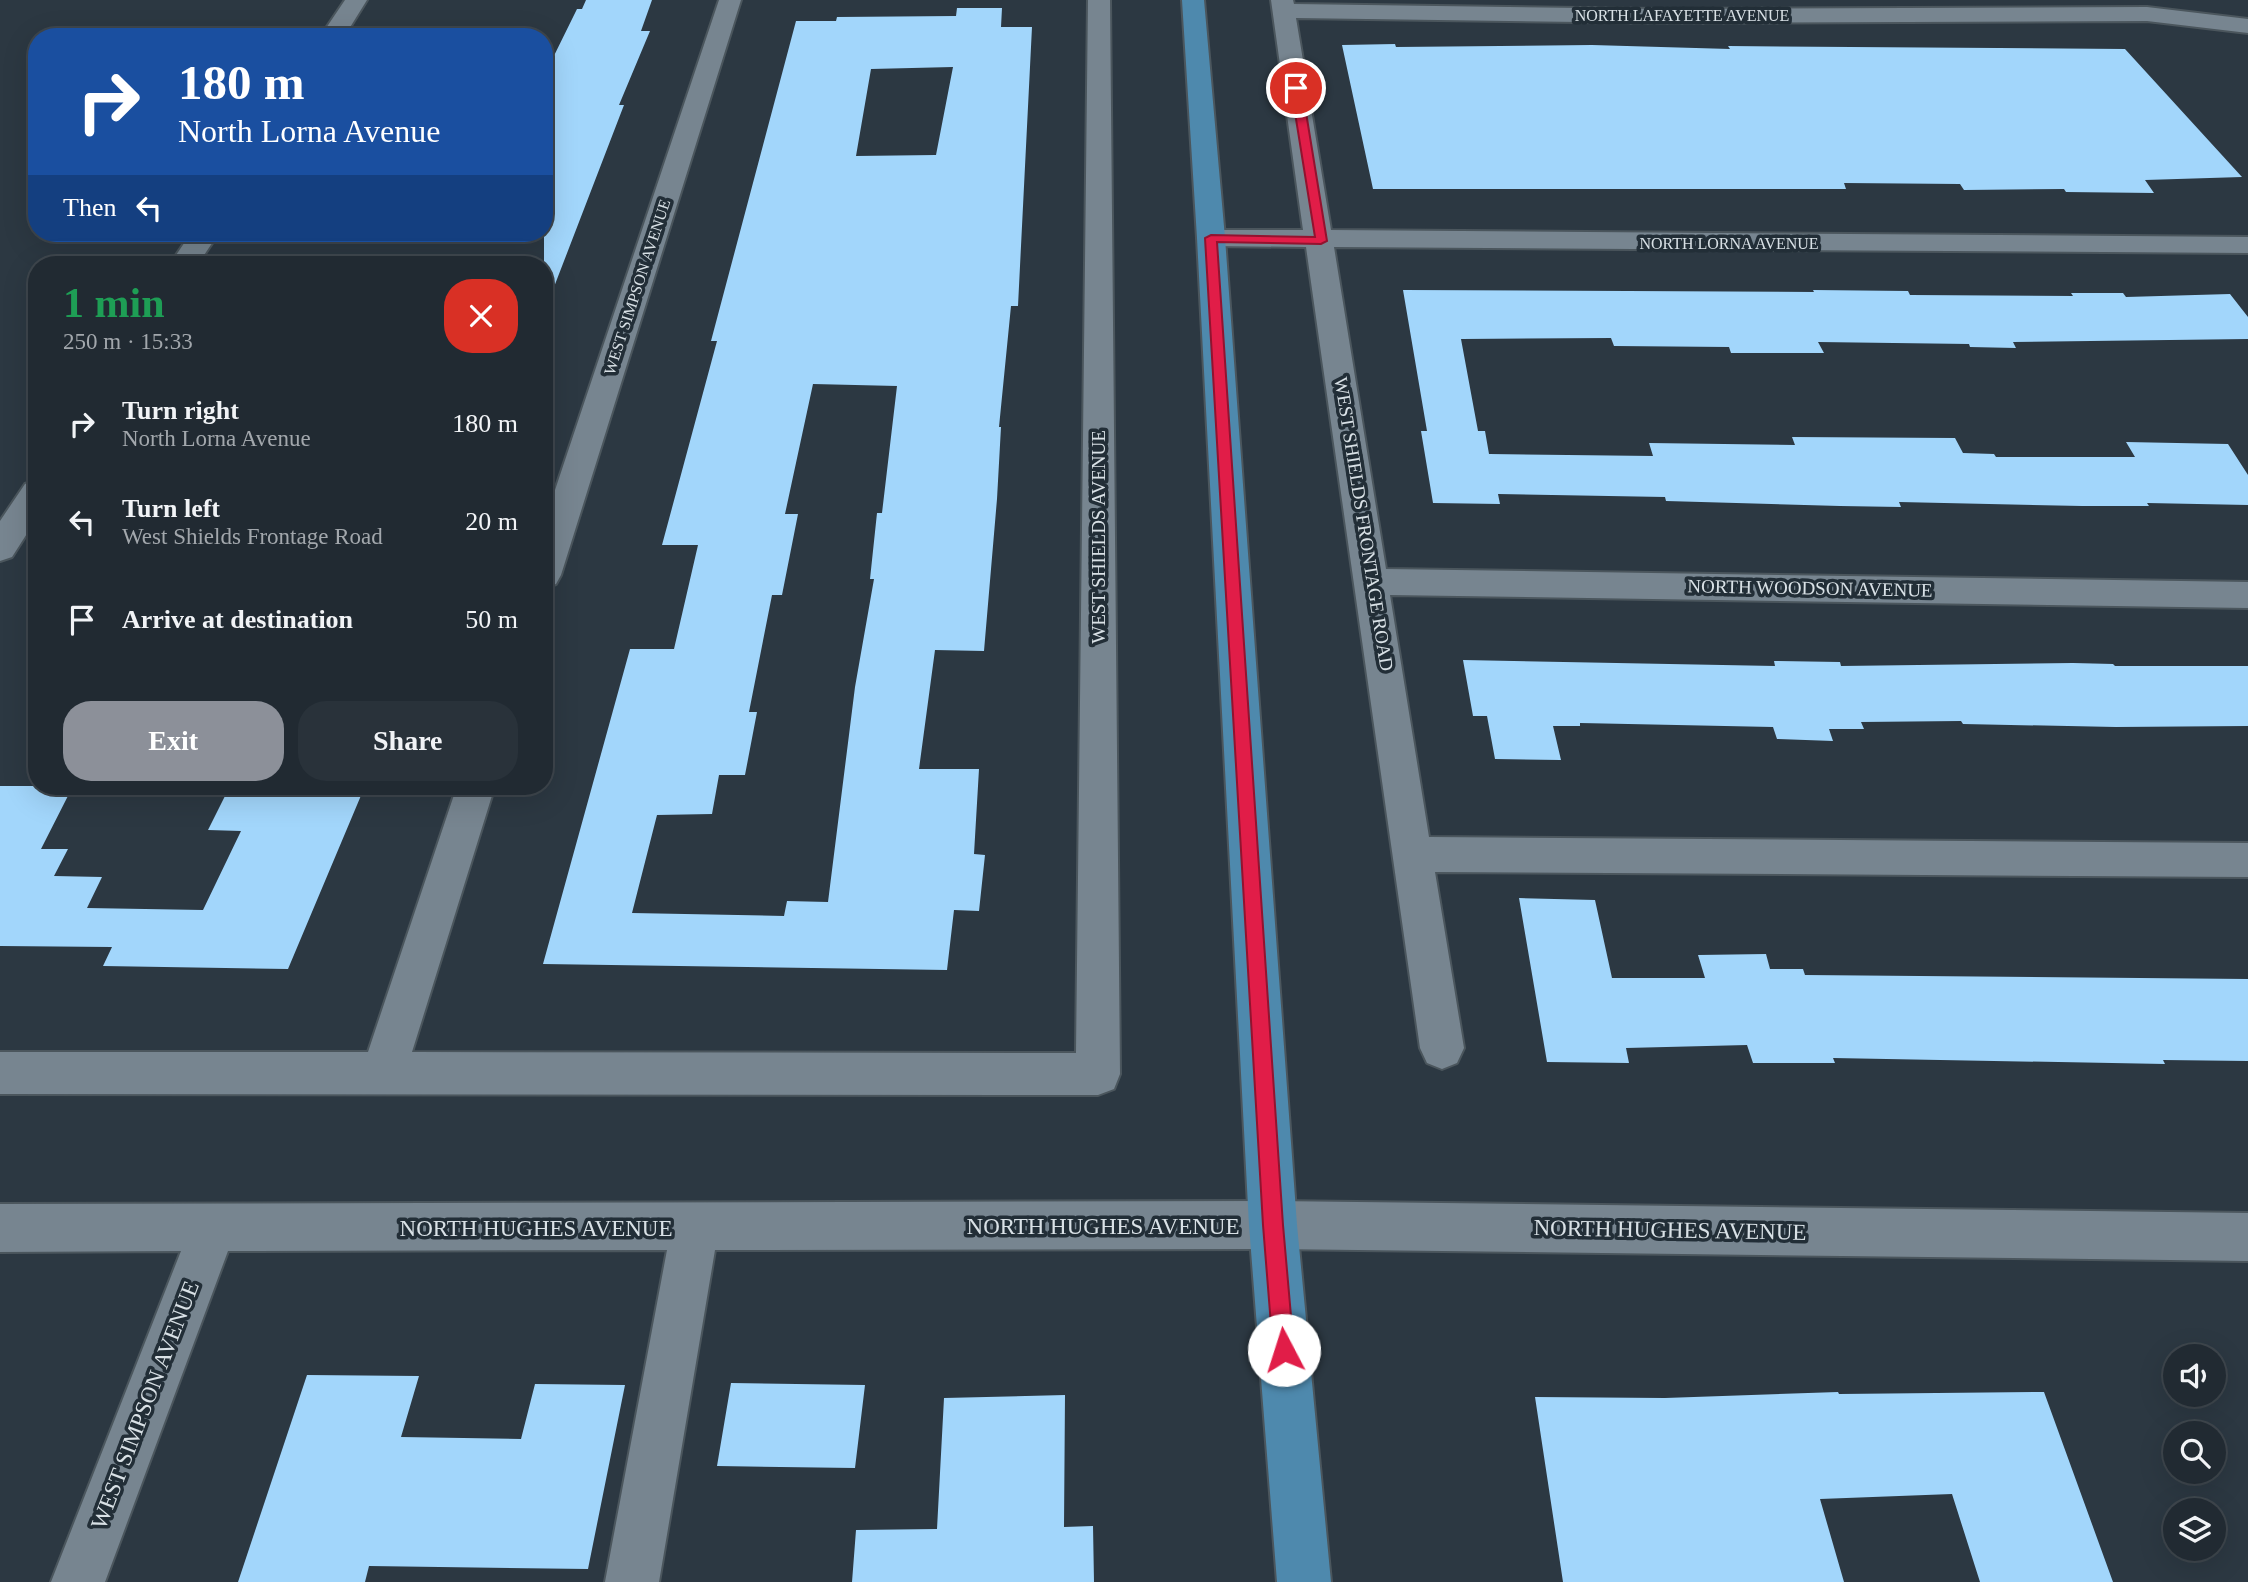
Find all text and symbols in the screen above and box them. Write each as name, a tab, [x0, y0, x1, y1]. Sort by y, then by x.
street label: NORTH LAFAYETTE AVENUE	[1575, 7, 1789, 24]
text: 180 m	[178, 55, 305, 110]
icon: right	[63, 56, 154, 147]
pin	[1266, 58, 1326, 118]
icon: arrive	[1277, 69, 1315, 107]
text: North Lorna Avenue	[178, 113, 440, 149]
icon: left	[130, 189, 168, 227]
text: Then	[63, 193, 116, 222]
street label: WEST SIMPSON AVENUE	[601, 197, 673, 377]
street label: NORTH LORNA AVENUE	[1639, 235, 1819, 252]
button: close	[444, 279, 518, 353]
text: 1 min	[63, 280, 165, 326]
text: 250 m · 15:33	[63, 329, 193, 354]
street label: WEST SHIELDS FRONTAGE ROAD	[1330, 375, 1398, 673]
text: Turn right	[122, 396, 239, 425]
icon: right	[63, 405, 101, 443]
text: 180 m	[452, 409, 518, 438]
text: North Lorna Avenue	[122, 426, 311, 451]
street label: WEST SHIELDS AVENUE	[1088, 430, 1109, 644]
text: Turn left	[122, 494, 220, 523]
icon: left	[63, 503, 101, 541]
text: 20 m	[465, 507, 518, 536]
text: West Shields Frontage Road	[122, 524, 383, 549]
street label: NORTH WOODSON AVENUE	[1687, 575, 1933, 601]
icon: arrive	[63, 601, 101, 639]
text: Arrive at destination	[122, 605, 353, 634]
text: 50 m	[465, 605, 518, 634]
button: Exit	[63, 701, 284, 781]
button: Share	[298, 701, 518, 781]
street label: NORTH HUGHES AVENUE	[967, 1214, 1239, 1239]
street label: NORTH HUGHES AVENUE	[1533, 1215, 1807, 1245]
street label: NORTH HUGHES AVENUE	[400, 1216, 672, 1241]
street label: WEST SIMPSON AVENUE	[86, 1277, 204, 1533]
position arrow	[1247, 1313, 1321, 1387]
map controls	[2163, 1344, 2226, 1561]
button: sound	[2163, 1344, 2226, 1407]
button: search	[2163, 1421, 2226, 1484]
button: layers	[2163, 1498, 2226, 1561]

